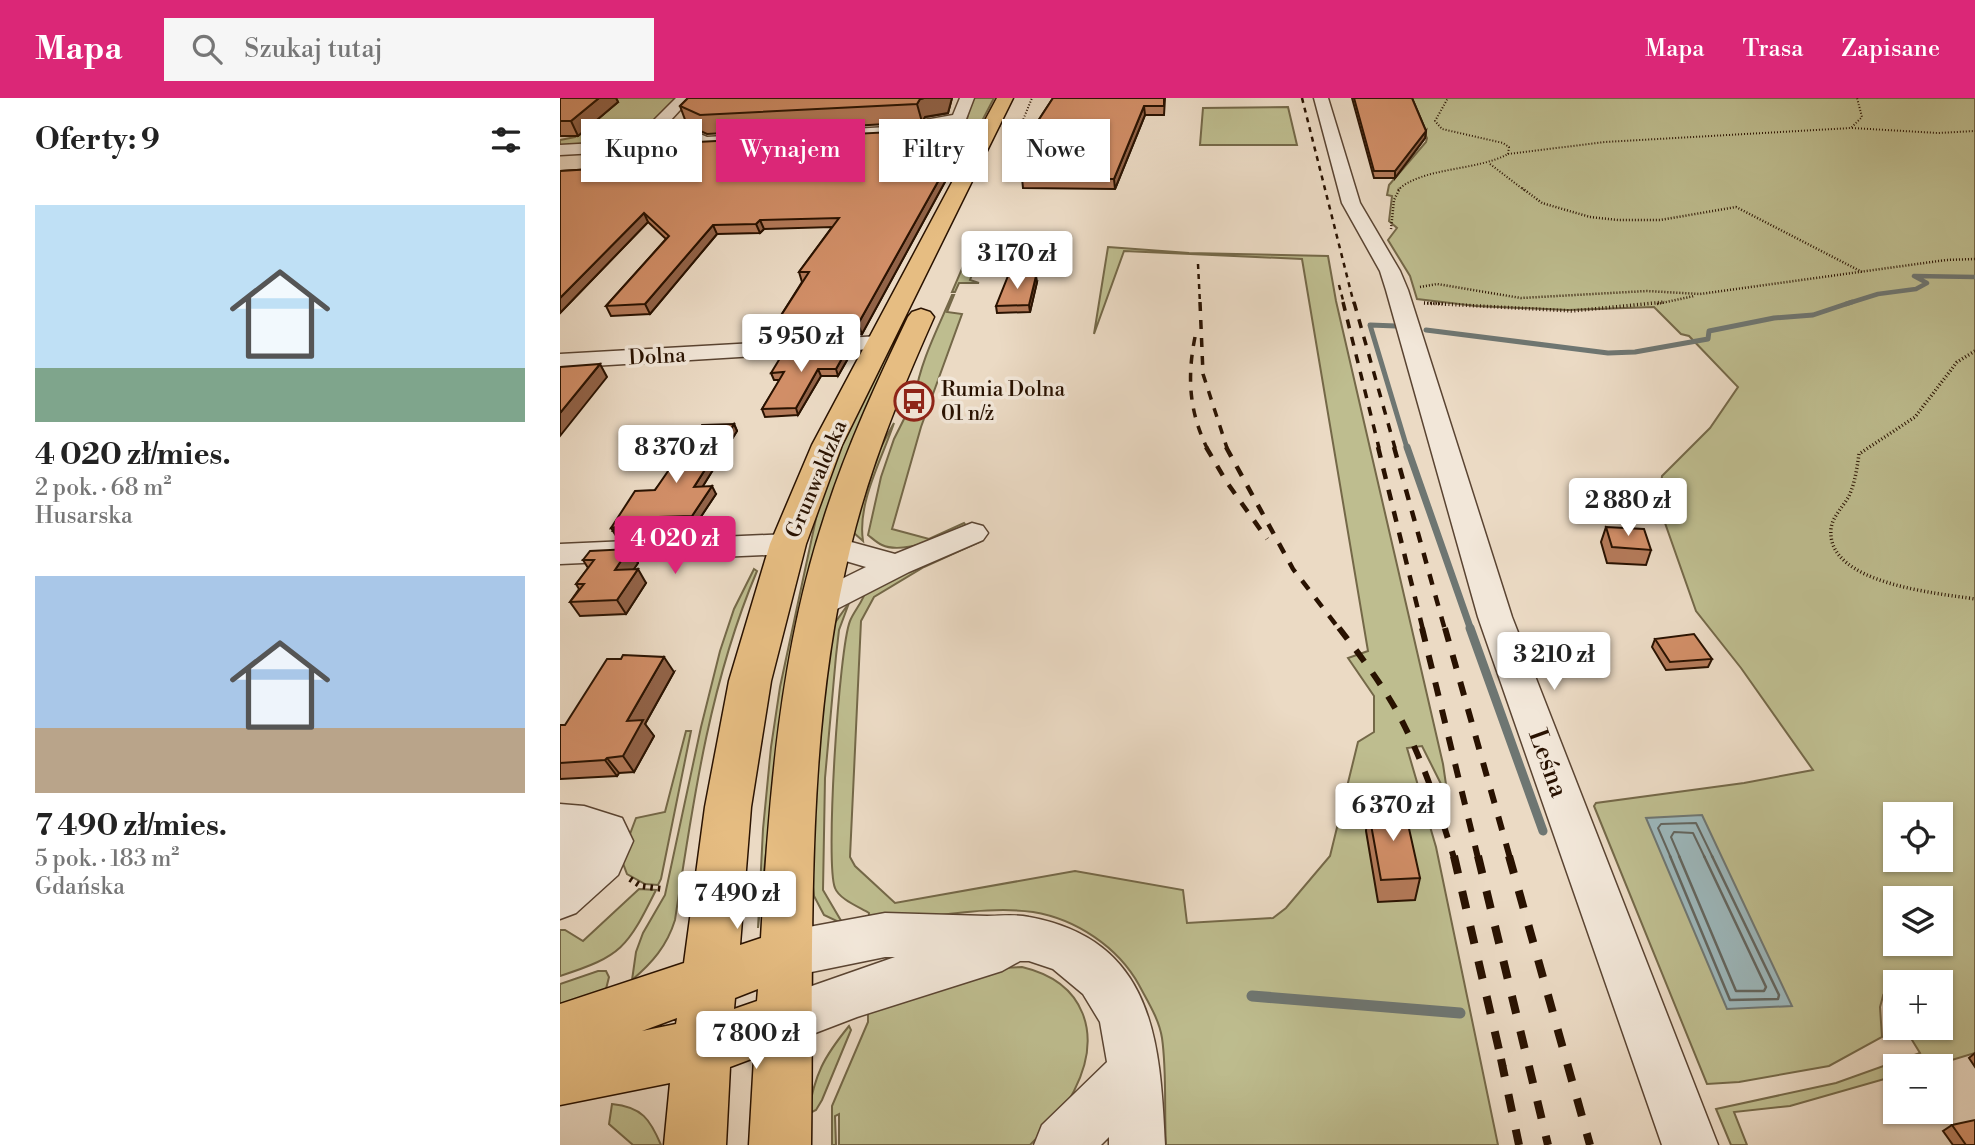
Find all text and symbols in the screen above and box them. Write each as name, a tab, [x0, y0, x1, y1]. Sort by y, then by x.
search box	[164, 18, 654, 81]
text: Mapa	[35, 29, 122, 70]
icon: search	[188, 30, 226, 68]
text: Szukaj tutaj	[244, 33, 383, 65]
text: Mapa	[1645, 34, 1704, 64]
text: Trasa	[1742, 34, 1803, 64]
text: Zapisane	[1841, 34, 1940, 64]
chip: Kupno	[581, 119, 702, 182]
chip: Wynajem	[716, 119, 865, 182]
chip: Filtry	[879, 119, 988, 182]
chip: Nowe	[1002, 119, 1110, 182]
text: Oferty: 9	[35, 121, 160, 159]
icon: filters	[487, 121, 525, 159]
pin: 3 170 zł	[945, 232, 1089, 291]
text: 3 170 zł	[977, 240, 1057, 268]
icon: home	[217, 251, 343, 377]
pin: 5 950 zł	[729, 314, 873, 374]
text: 5 950 zł	[758, 323, 844, 351]
street label: Dolna	[628, 342, 687, 371]
place label: Rumia Dolna 01 n/ż	[941, 377, 1066, 427]
bus stop icon: Rumia Dolna 01 n/ż	[893, 380, 935, 422]
street label: Grunwaldzka	[780, 416, 854, 542]
pin: 8 370 zł	[604, 426, 748, 485]
text: 8 370 zł	[634, 434, 718, 462]
text: 4 020 zł/mies.	[35, 436, 231, 474]
text: 2 pok. · 68 m²	[35, 474, 172, 502]
pin: 2 880 zł	[1556, 478, 1700, 538]
text: 2 880 zł	[1585, 487, 1671, 515]
text: Husarska	[35, 502, 133, 530]
pin: 4 020 zł	[603, 517, 747, 576]
text: 4 020 zł	[631, 525, 719, 553]
icon: home	[217, 622, 343, 748]
pin: 3 210 zł	[1482, 632, 1626, 692]
text: 3 210 zł	[1513, 641, 1595, 669]
street label: Leśna	[1521, 725, 1575, 803]
pin: 6 370 zł	[1321, 784, 1465, 843]
text: 6 370 zł	[1351, 792, 1435, 820]
map controls	[1883, 802, 1953, 1124]
button: locate	[1883, 802, 1953, 872]
text: 7 490 zł/mies.	[35, 807, 227, 845]
text: 5 pok. · 183 m²	[35, 845, 179, 873]
pin: 7 490 zł	[665, 872, 809, 931]
text: Gdańska	[35, 873, 125, 901]
text: 7 490 zł	[694, 880, 780, 908]
button: layers	[1883, 886, 1953, 956]
button: +	[1883, 970, 1953, 1040]
pin: 7 800 zł	[684, 1012, 828, 1071]
text: 7 800 zł	[712, 1020, 800, 1048]
button: −	[1883, 1054, 1953, 1124]

